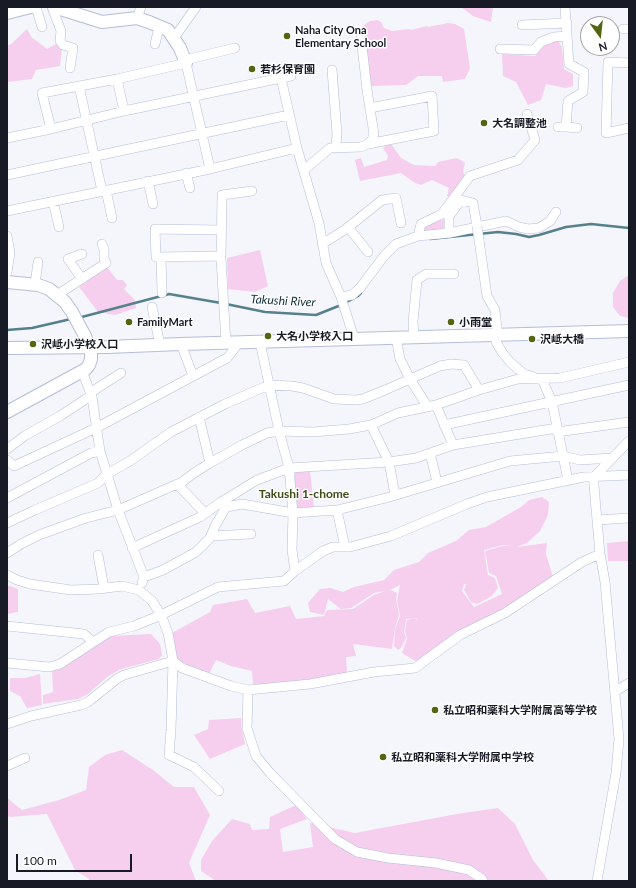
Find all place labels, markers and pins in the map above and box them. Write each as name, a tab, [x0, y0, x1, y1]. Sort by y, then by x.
place label: Naha City Ona Elementary School	[295, 23, 386, 49]
marker: Naha City Ona Elementary School	[282, 31, 292, 41]
place label: 若杉保育園	[260, 62, 315, 76]
marker: 若杉保育園	[247, 64, 257, 74]
place label: 大名調整池	[492, 116, 547, 130]
marker: 大名調整池	[479, 118, 489, 128]
place label: FamilyMart	[137, 315, 193, 329]
place label: 小雨堂	[459, 315, 492, 329]
marker: FamilyMart	[124, 317, 134, 327]
marker: 小雨堂	[446, 317, 456, 327]
place label: 大名小学校入口	[276, 329, 353, 343]
marker: 大名小学校入口	[263, 331, 273, 341]
place label: 沢岻大橋	[540, 332, 584, 346]
marker: 沢岻大橋	[527, 334, 537, 344]
place label: 沢岻小学校入口	[41, 337, 118, 351]
marker: 沢岻小学校入口	[28, 339, 38, 349]
place label: 私立昭和薬科大学附属高等学校	[443, 703, 597, 717]
marker: 私立昭和薬科大学附属高等学校	[430, 705, 440, 715]
place label: 私立昭和薬科大学附属中学校	[391, 750, 534, 764]
marker: 私立昭和薬科大学附属中学校	[378, 752, 388, 762]

